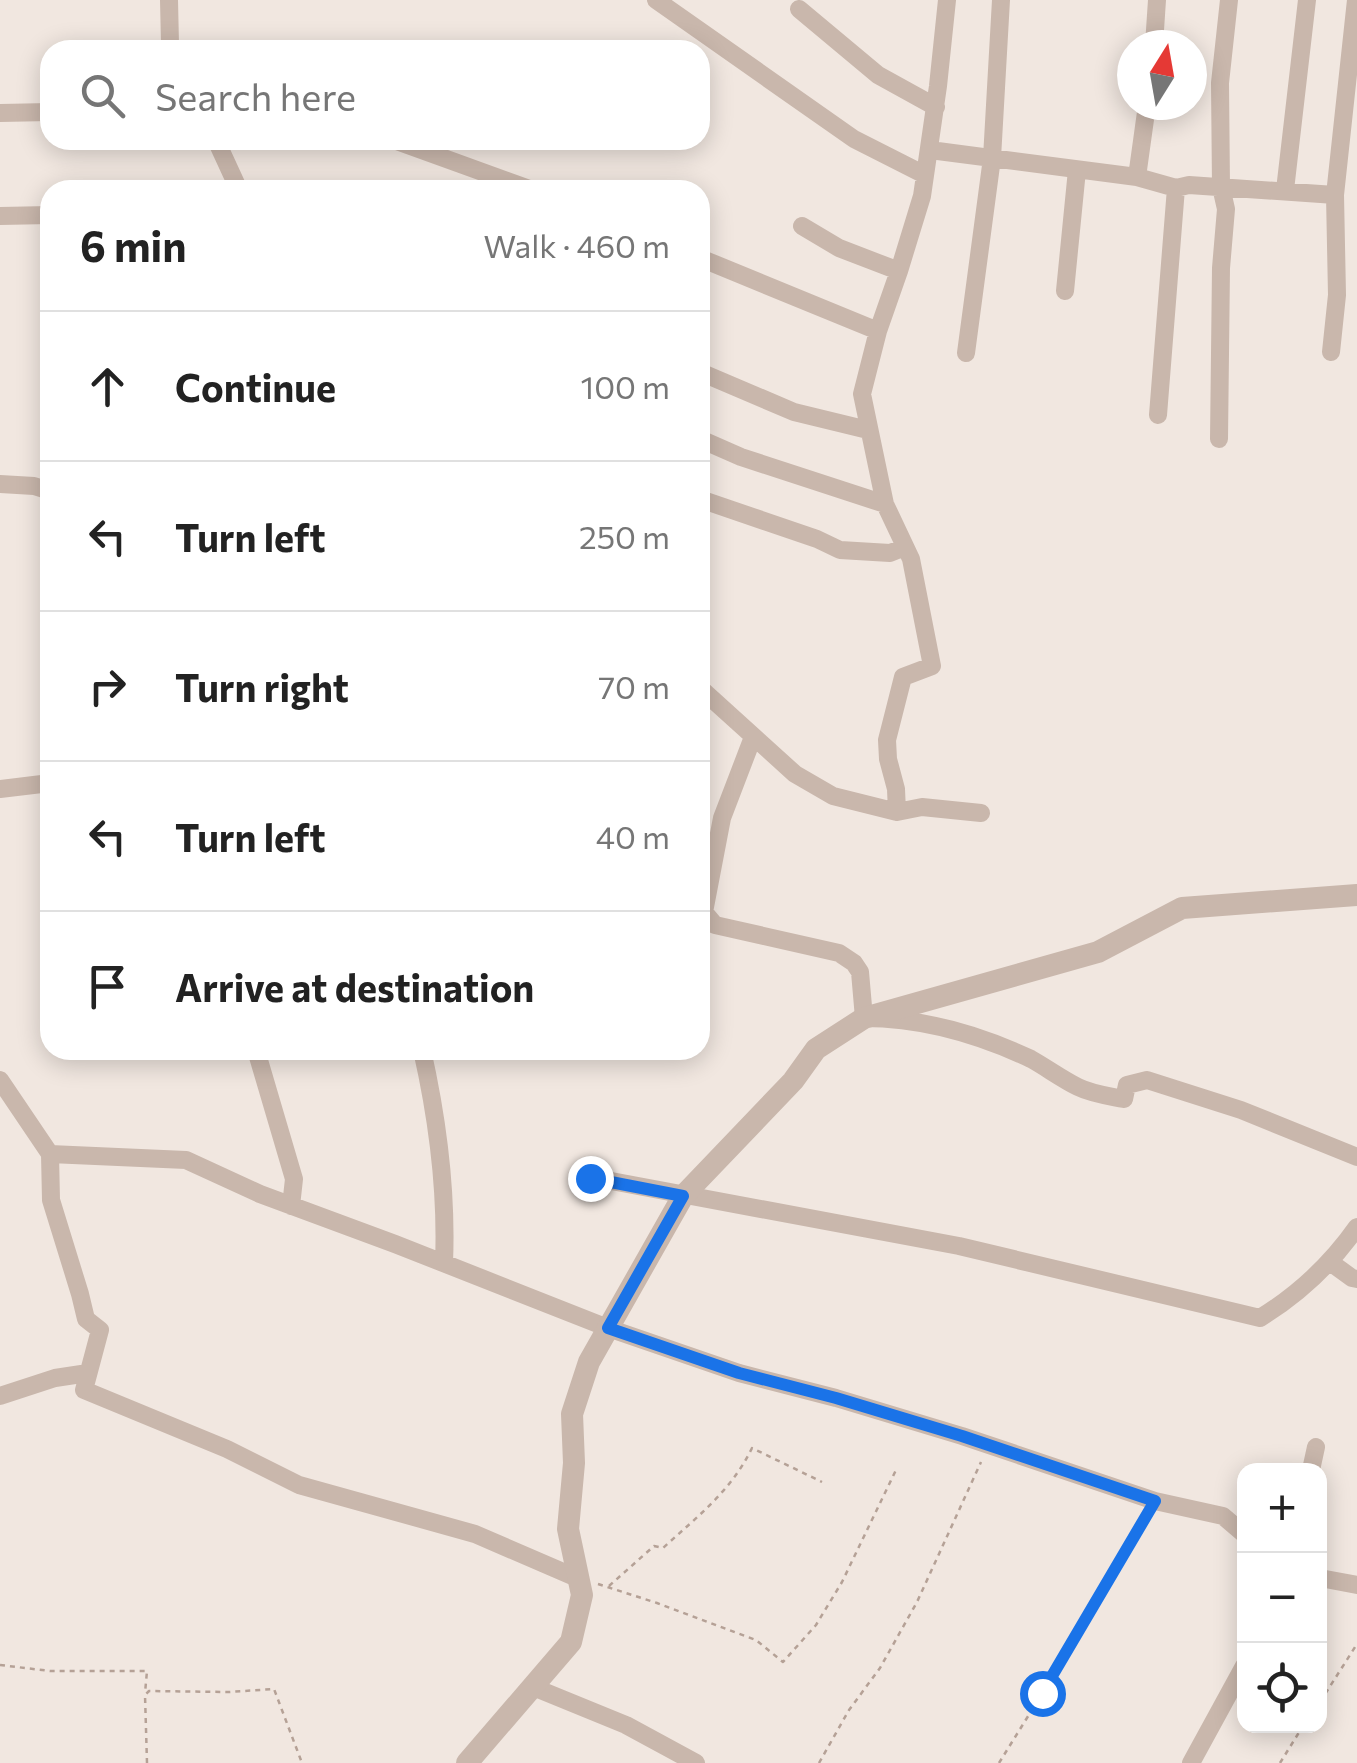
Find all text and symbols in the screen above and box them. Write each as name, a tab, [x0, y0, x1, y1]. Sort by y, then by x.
north arrow	[1117, 30, 1207, 120]
search box	[40, 40, 710, 150]
icon: search	[75, 68, 130, 123]
text: Search here	[155, 72, 356, 119]
text: 6 min	[80, 219, 187, 271]
text: Walk · 460 m	[483, 225, 670, 265]
icon: ahead	[80, 359, 135, 414]
text: Continue	[175, 363, 336, 410]
text: 100 m	[581, 366, 670, 406]
icon: left	[80, 509, 135, 564]
text: Turn left	[175, 513, 326, 560]
text: 250 m	[579, 516, 670, 556]
icon: right	[80, 659, 135, 714]
text: Turn right	[175, 663, 349, 710]
text: 70 m	[598, 666, 670, 706]
icon: left	[80, 809, 135, 864]
text: Turn left	[175, 813, 326, 860]
text: 40 m	[596, 816, 670, 856]
icon: arrive	[80, 959, 135, 1014]
text: Arrive at destination	[175, 963, 534, 1010]
route end	[568, 1156, 614, 1202]
map controls	[1237, 1463, 1327, 1733]
button: +	[1237, 1463, 1327, 1553]
button: −	[1237, 1553, 1327, 1643]
button: locate	[1237, 1643, 1327, 1733]
route start	[1020, 1671, 1066, 1717]

